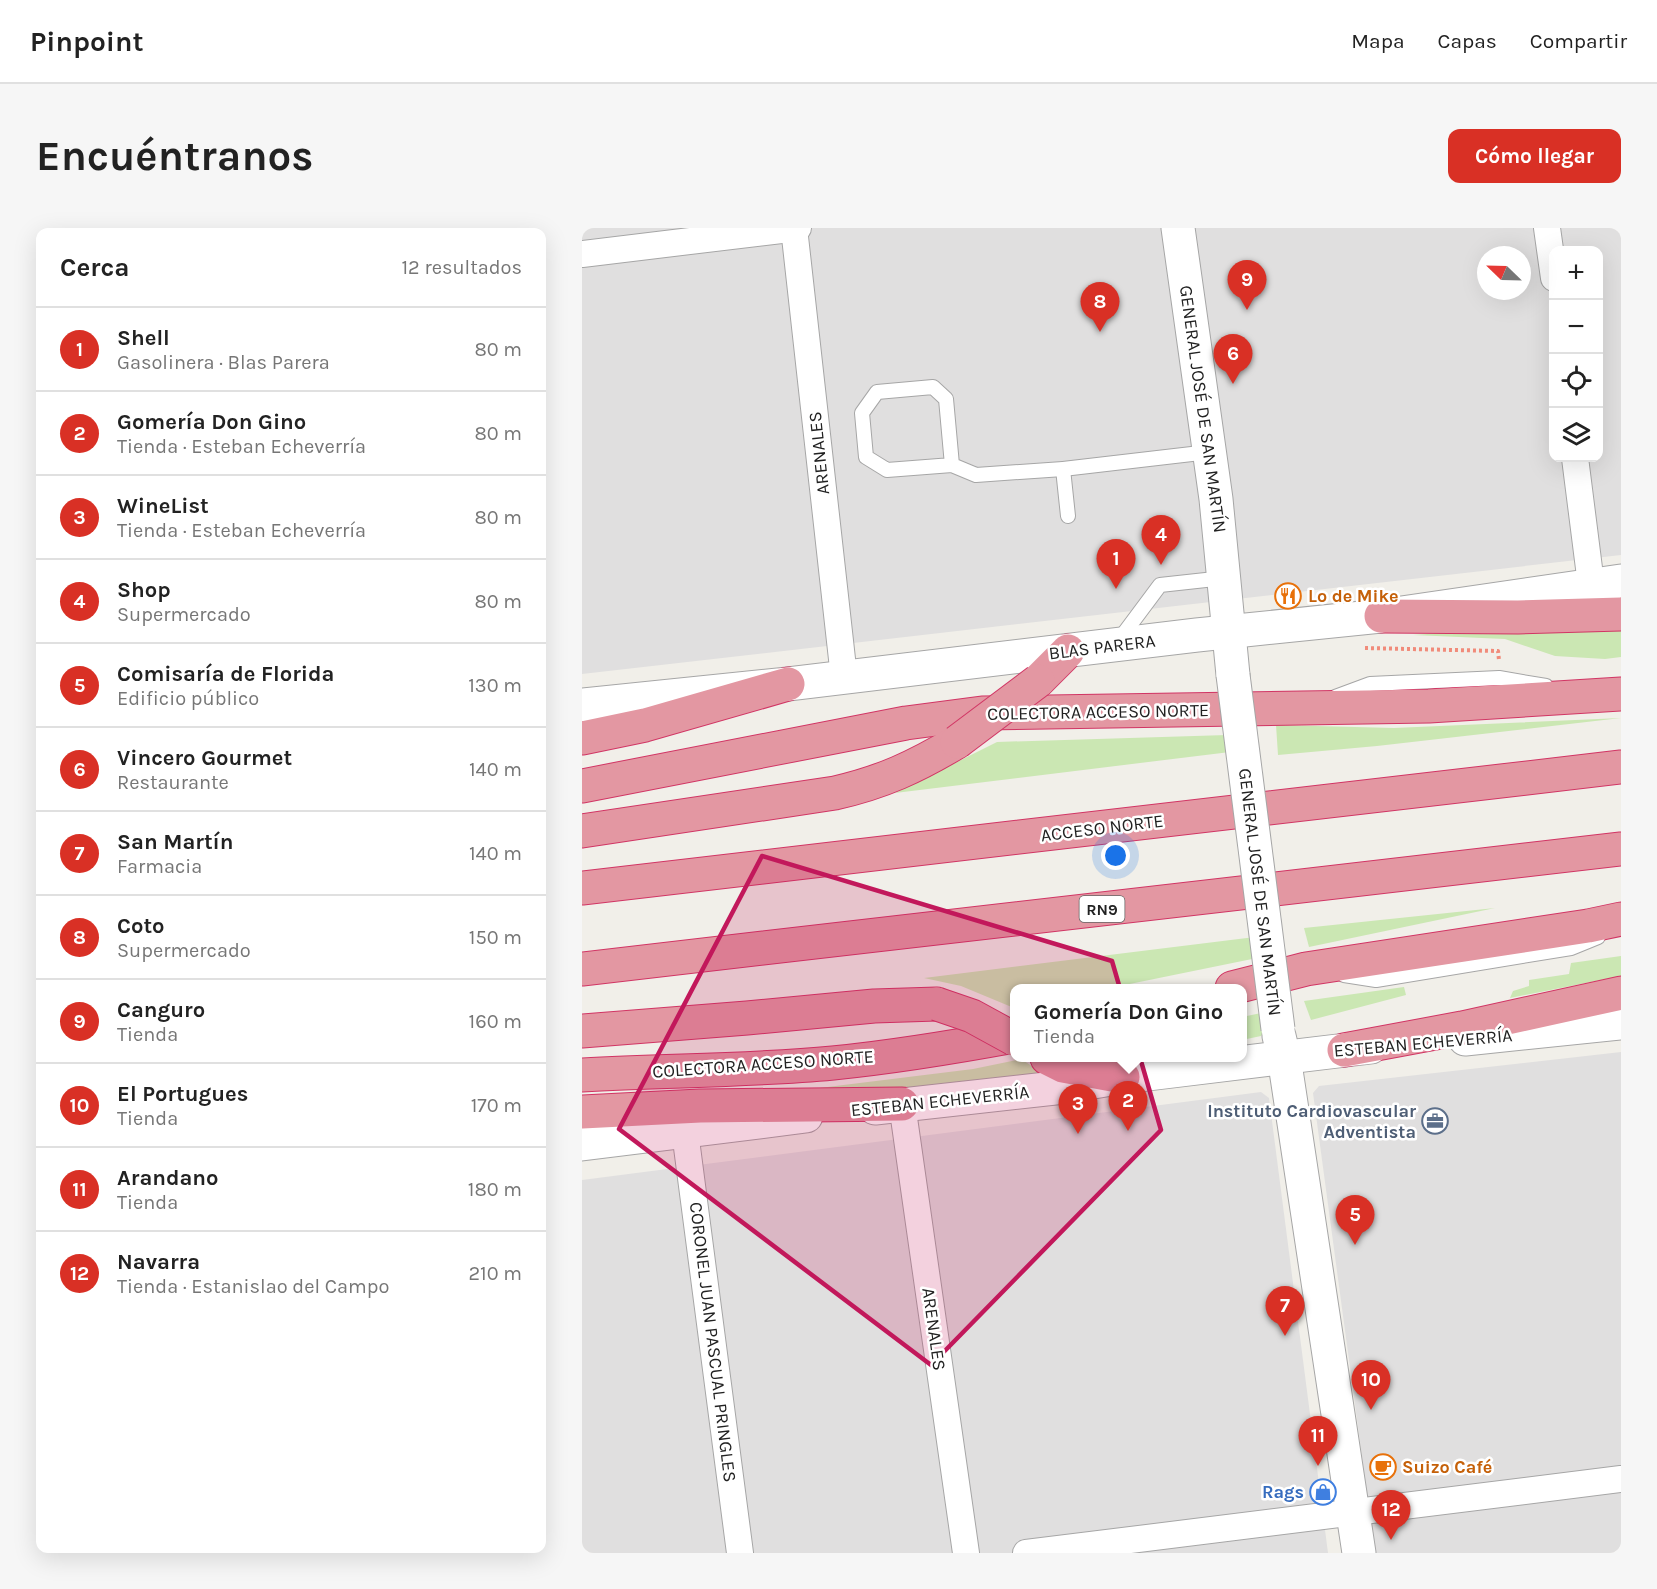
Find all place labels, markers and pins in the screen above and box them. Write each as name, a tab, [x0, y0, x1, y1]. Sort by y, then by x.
pin: 9	[1228, 260, 1266, 310]
pin: 8	[1080, 282, 1120, 332]
pin: 6	[1214, 334, 1252, 384]
pin: 4	[1142, 516, 1180, 565]
pin: 1	[1096, 540, 1136, 589]
restaurant icon: Lo de Mike	[1273, 581, 1303, 611]
place label: Lo de Mike	[1308, 585, 1399, 607]
pin: 2	[1108, 1082, 1148, 1131]
pin: 3	[1058, 1084, 1098, 1134]
place label: Instituto Cardiovascular Adventista	[1207, 1100, 1416, 1143]
office icon: Instituto Cardiovascular Adventista	[1420, 1106, 1450, 1136]
pin: 5	[1336, 1196, 1374, 1245]
pin: 7	[1266, 1286, 1304, 1336]
pin: 10	[1352, 1360, 1390, 1410]
pin: 11	[1298, 1416, 1338, 1466]
cafe icon: Suizo Café	[1368, 1452, 1398, 1482]
place label: Suizo Café	[1402, 1456, 1492, 1478]
shop icon: Rags	[1308, 1477, 1338, 1507]
place label: Rags	[1262, 1481, 1304, 1503]
pin: 12	[1372, 1490, 1410, 1540]

